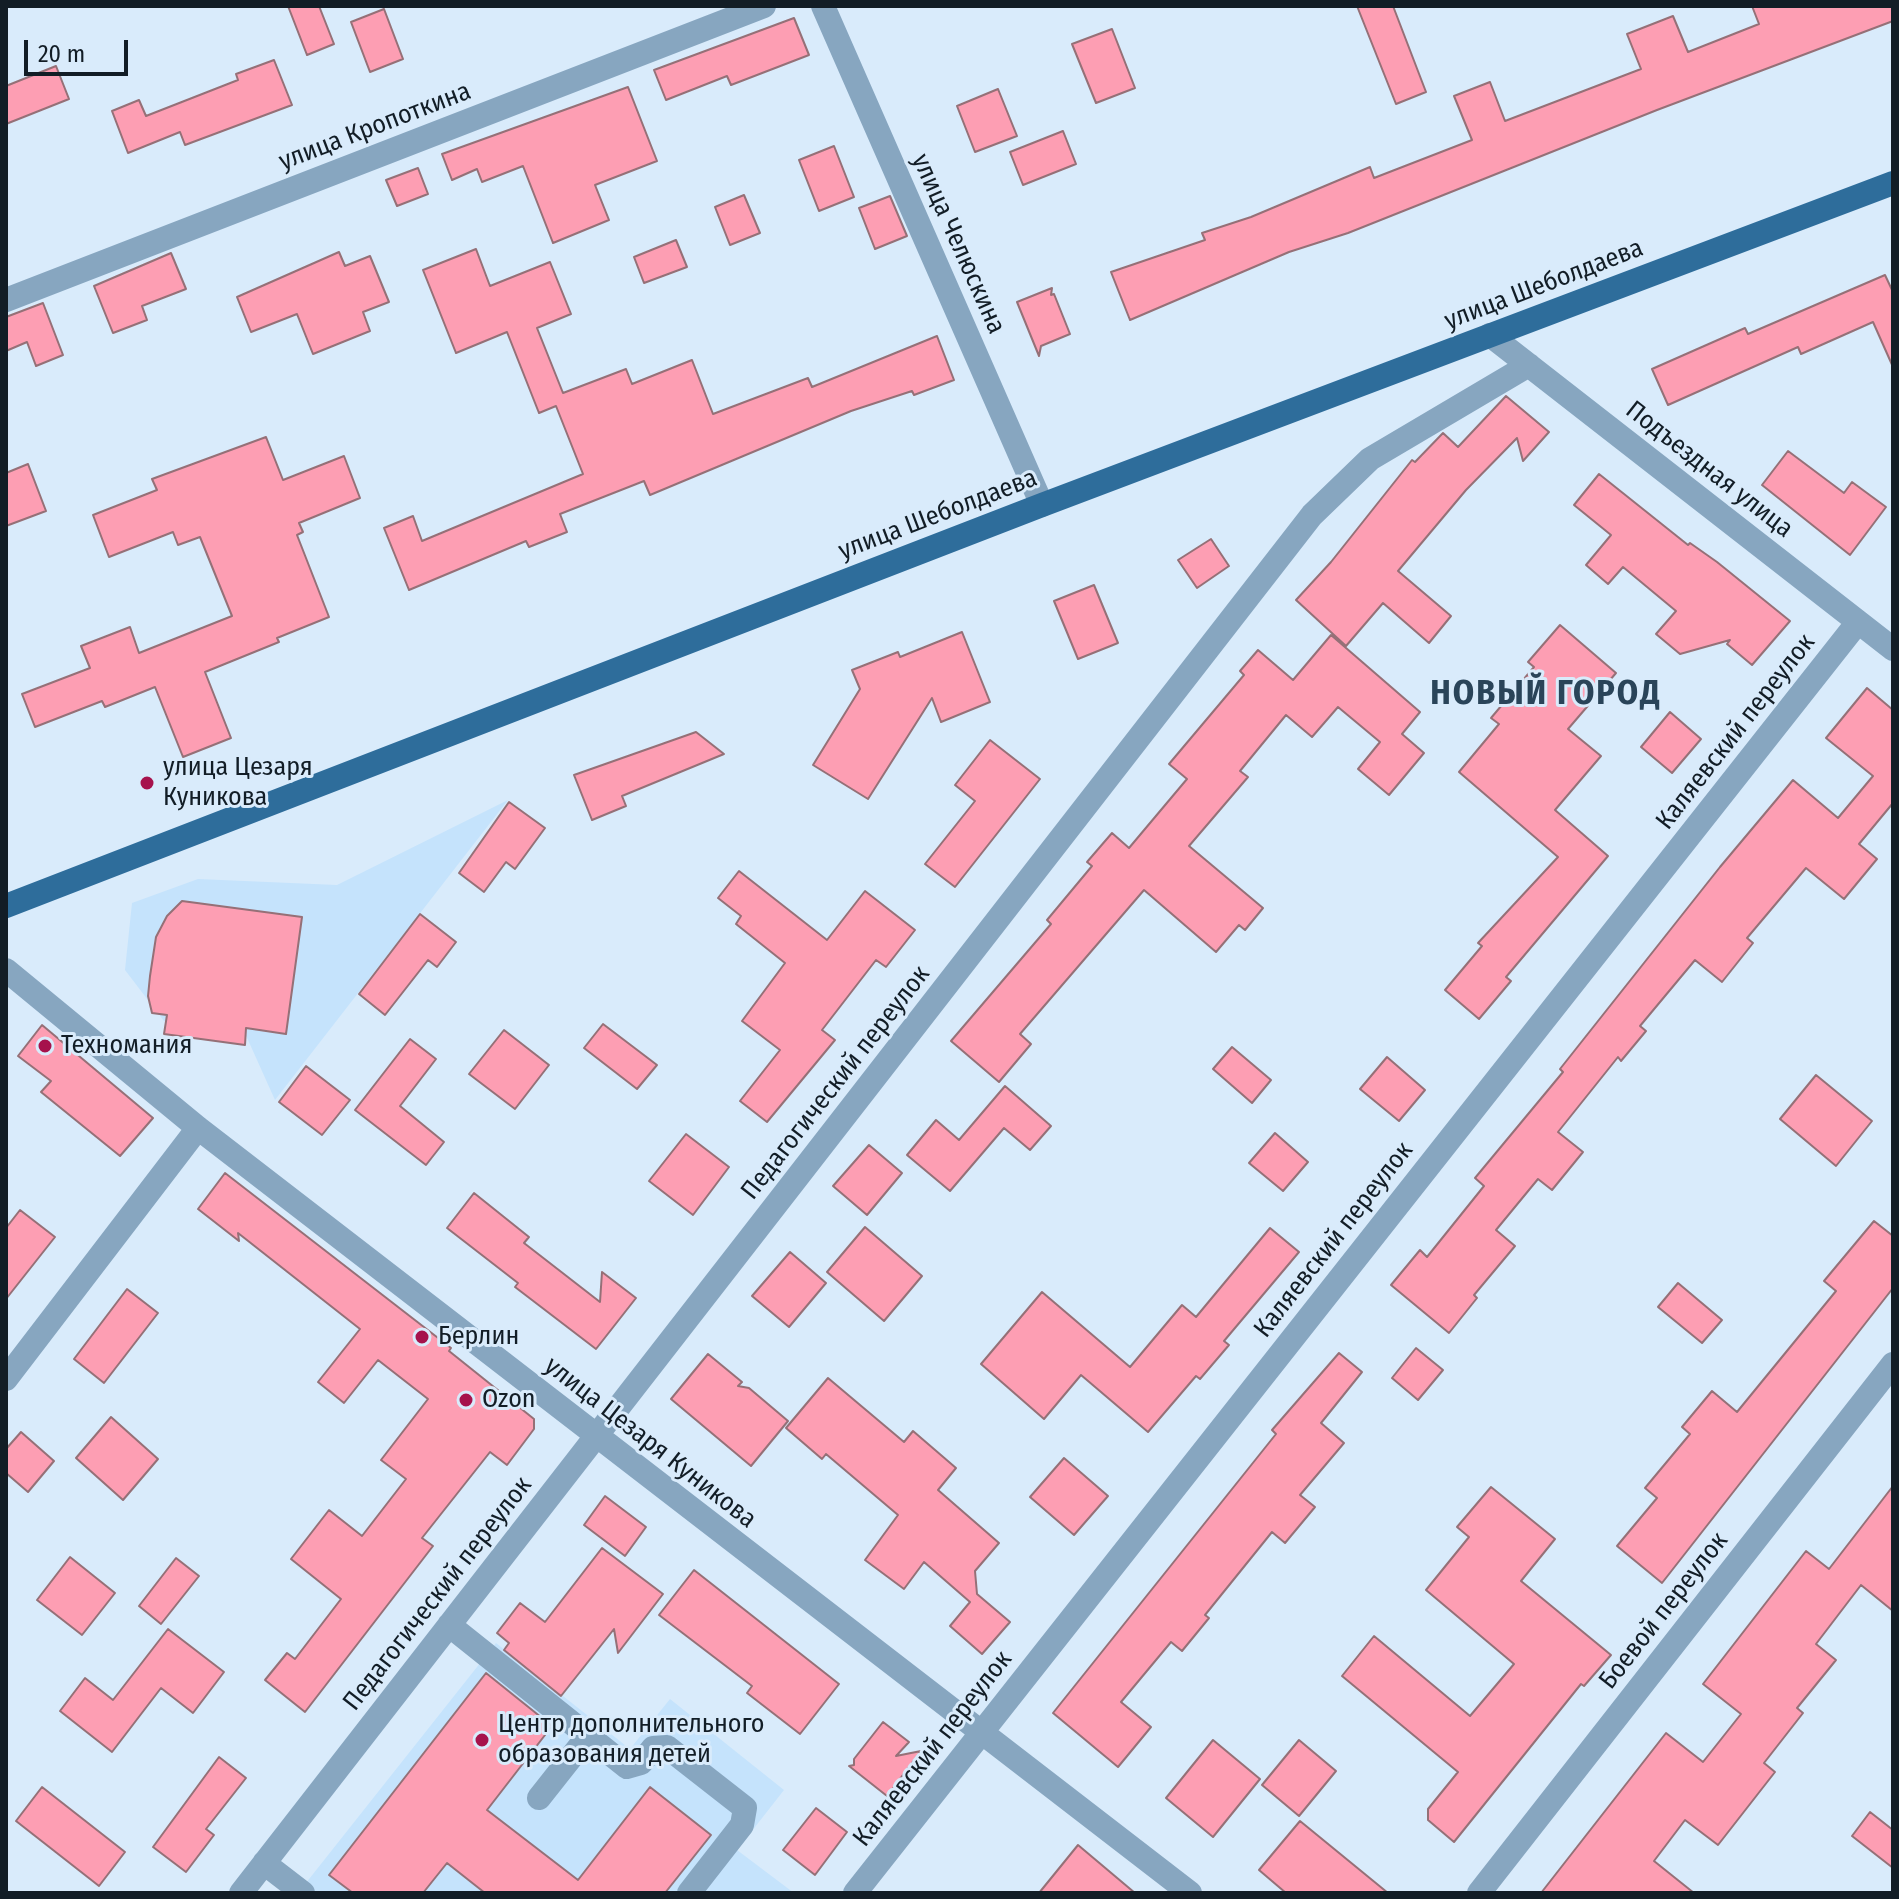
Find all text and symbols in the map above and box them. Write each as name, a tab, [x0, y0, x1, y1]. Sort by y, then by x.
scale bar	[28, 24, 132, 74]
text: 20 m	[38, 40, 85, 68]
street label: улица Кропоткина	[275, 76, 475, 178]
street label: улица Челюскина	[904, 149, 1012, 339]
street label: улица Шеболдаева	[1440, 233, 1648, 337]
street label: Подъездная улица	[1619, 395, 1799, 545]
street label: улица Шеболдаева	[834, 463, 1042, 567]
street label: Каляевский переулок	[1650, 628, 1822, 836]
district label: НОВЫЙ ГОРОД	[1430, 675, 1662, 715]
place label: улица Цезаря Куникова	[163, 752, 313, 814]
marker: улица Цезаря Куникова	[138, 774, 156, 792]
street label: Педагогический переулок	[735, 960, 937, 1206]
place label: Техномания	[61, 1030, 192, 1062]
marker: Техномания	[36, 1037, 54, 1055]
street label: Каляевский переулок	[1248, 1136, 1420, 1344]
place label: Берлин	[438, 1321, 519, 1353]
marker: Берлин	[413, 1328, 431, 1346]
street label: улица Цезаря Куникова	[538, 1351, 762, 1535]
place label: Ozon	[482, 1384, 536, 1416]
marker: Ozon	[457, 1391, 475, 1409]
street label: Педагогический переулок	[337, 1471, 539, 1717]
street label: Боевой переулок	[1593, 1526, 1735, 1696]
street label: Каляевский переулок	[847, 1645, 1019, 1853]
place label: Центр дополнительного образования детей	[498, 1709, 764, 1770]
marker: Центр дополнительного образования детей	[473, 1731, 491, 1749]

